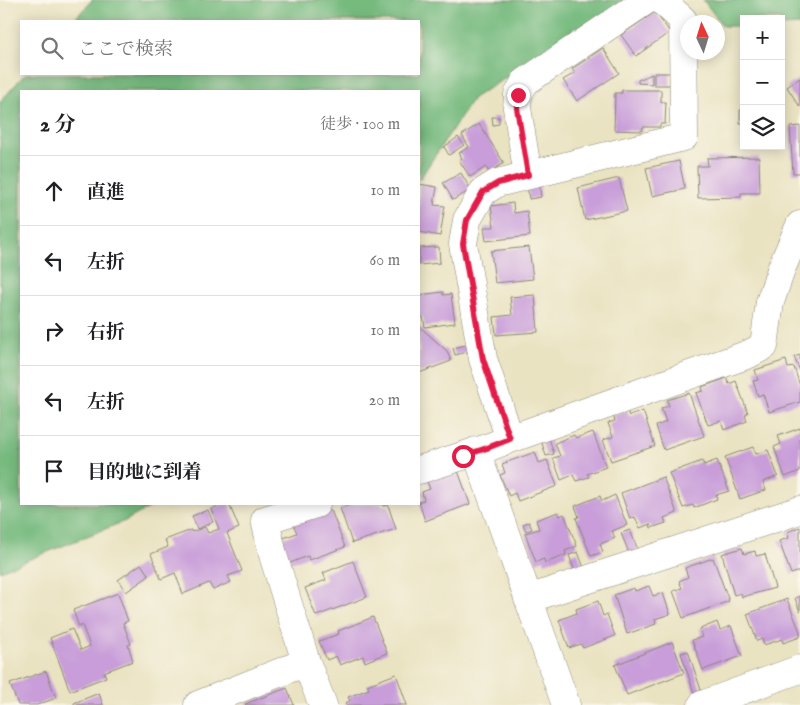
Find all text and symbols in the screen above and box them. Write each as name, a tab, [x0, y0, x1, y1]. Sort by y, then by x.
north arrow	[680, 15, 725, 60]
map controls	[740, 15, 785, 150]
button: +	[740, 15, 785, 60]
search box	[20, 20, 420, 75]
icon: search	[38, 34, 66, 62]
text: ここで検索	[78, 38, 173, 62]
button: −	[740, 60, 785, 105]
route end	[507, 84, 530, 107]
button: layers	[740, 105, 785, 150]
text: 2 分	[40, 112, 75, 139]
text: 徒歩 · 100 m	[320, 115, 400, 135]
icon: ahead	[40, 177, 68, 205]
text: 直進	[87, 181, 125, 205]
text: 10 m	[370, 181, 400, 201]
icon: left	[40, 247, 68, 275]
text: 左折	[87, 251, 125, 275]
text: 60 m	[370, 251, 400, 271]
icon: right	[40, 317, 68, 345]
text: 右折	[87, 321, 125, 345]
text: 10 m	[370, 321, 400, 341]
icon: left	[40, 387, 68, 415]
text: 左折	[87, 391, 125, 415]
text: 20 m	[369, 391, 400, 411]
route start	[452, 445, 475, 468]
icon: arrive	[40, 457, 68, 485]
text: 目的地に到着	[87, 461, 201, 485]

